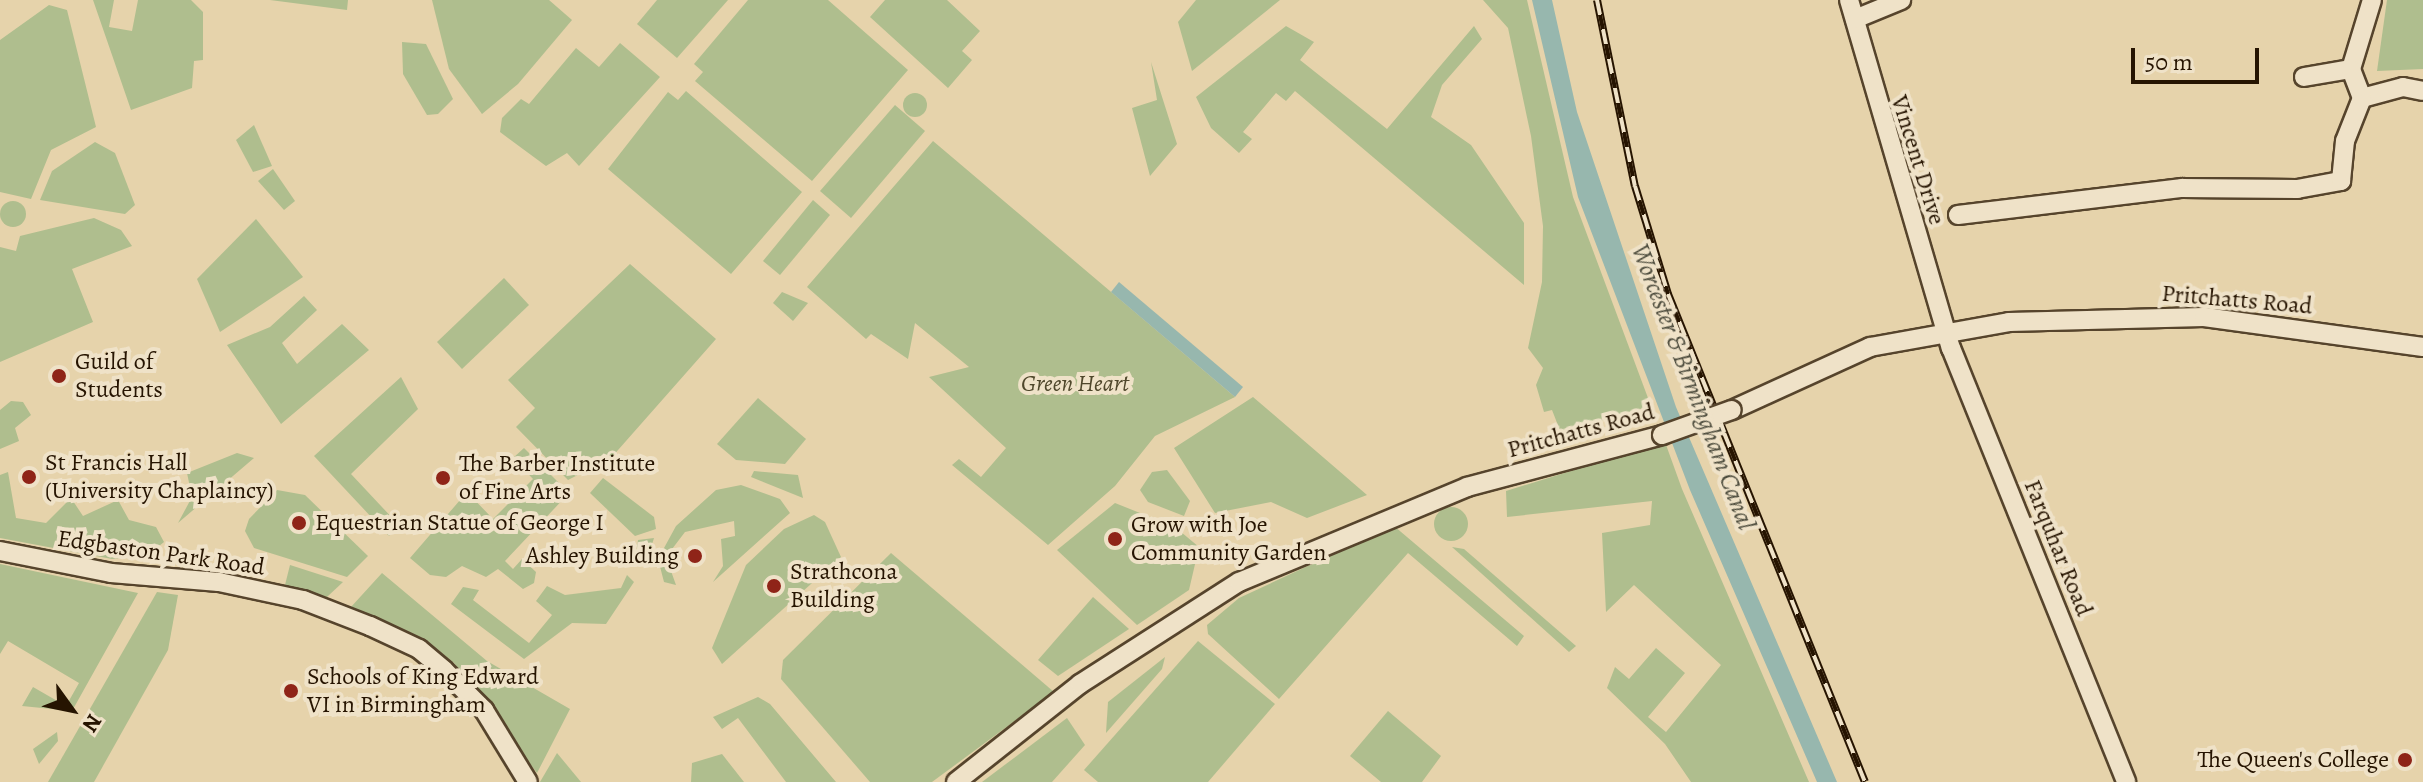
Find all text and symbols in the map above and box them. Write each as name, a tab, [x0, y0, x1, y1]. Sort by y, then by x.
scale bar	[2135, 32, 2263, 82]
text: 50 m	[2145, 46, 2193, 78]
street label: Vincent Drive	[1885, 92, 1951, 228]
water label: Worcester & Birmingham Canal	[1624, 240, 1762, 534]
street label: Pritchatts Road	[2160, 279, 2314, 321]
place label: Guild of Students	[75, 348, 163, 404]
marker: Guild of Students	[50, 367, 68, 385]
park label: Green Heart	[1021, 370, 1129, 398]
street label: Pritchatts Road	[1504, 398, 1658, 464]
place label: St Francis Hall (University Chaplaincy)	[45, 449, 274, 505]
place label: The Barber Institute of Fine Arts	[459, 450, 655, 506]
marker: St Francis Hall (University Chaplaincy)	[20, 468, 38, 486]
marker: The Barber Institute of Fine Arts	[434, 469, 452, 487]
street label: Farquhar Road	[2018, 476, 2098, 620]
place label: Equestrian Statue of George I	[315, 509, 604, 537]
place label: Grow with Joe Community Garden	[1131, 511, 1326, 567]
marker: Equestrian Statue of George I	[290, 514, 308, 532]
street label: Edgbaston Park Road	[55, 524, 267, 582]
marker: Grow with Joe Community Garden	[1106, 530, 1124, 548]
place label: Ashley Building	[526, 542, 679, 570]
marker: Ashley Building	[686, 547, 704, 565]
place label: Strathcona Building	[790, 558, 898, 614]
marker: Strathcona Building	[765, 577, 783, 595]
place label: Schools of King Edward VI in Birmingham	[307, 663, 539, 719]
north arrow	[32, 670, 112, 750]
marker: Schools of King Edward VI in Birmingham	[282, 682, 300, 700]
text: N	[75, 708, 109, 738]
place label: The Queen's College	[2197, 746, 2389, 774]
marker: The Queen's College	[2396, 751, 2414, 769]

